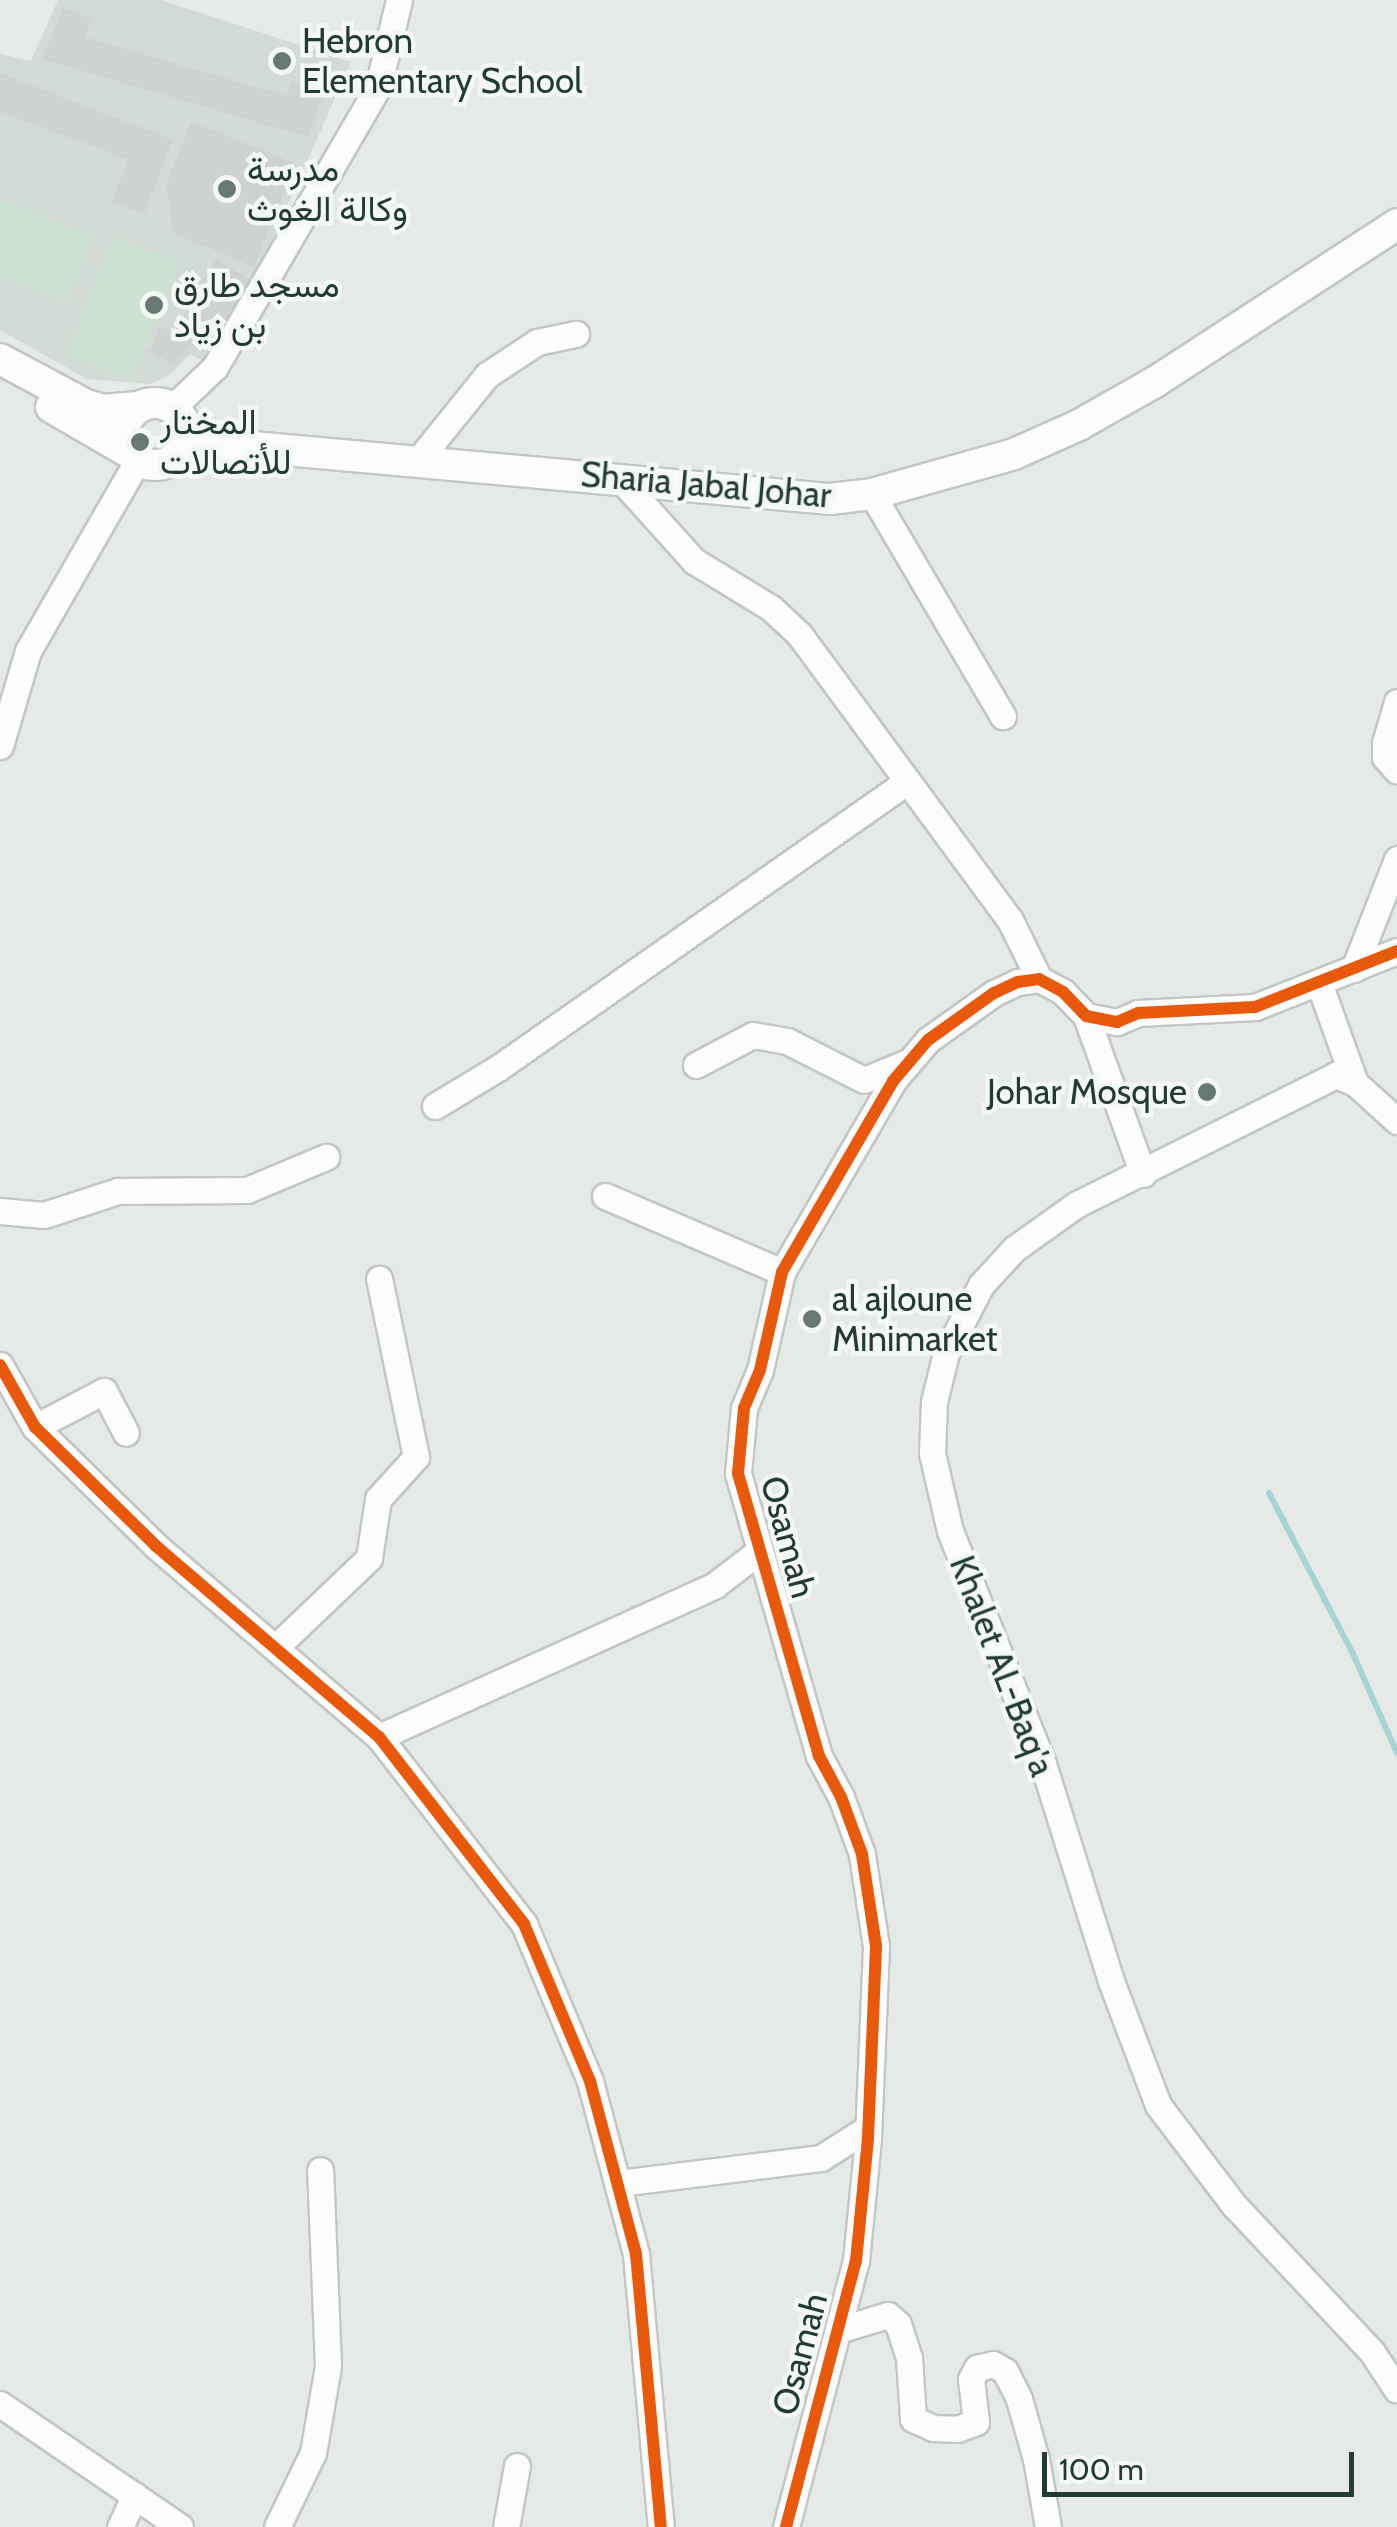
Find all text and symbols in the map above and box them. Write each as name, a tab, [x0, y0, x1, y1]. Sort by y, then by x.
place label: Hebron Elementary School	[302, 20, 583, 102]
marker: Hebron Elementary School	[271, 50, 293, 72]
place label: مدرسة وكالة الغوث	[247, 148, 408, 230]
marker: مدرسة وكالة الغوث	[216, 178, 238, 200]
place label: مسجد طارق بن زياد	[174, 264, 340, 346]
marker: مسجد طارق بن زياد	[143, 294, 165, 316]
place label: المختار للأتصالات	[160, 401, 292, 483]
marker: المختار للأتصالات	[129, 431, 151, 453]
street label: Sharia Jabal Johar	[579, 453, 833, 517]
place label: Johar Mosque	[987, 1071, 1187, 1113]
marker: Johar Mosque	[1196, 1081, 1218, 1103]
place label: al ajloune Minimarket	[832, 1278, 998, 1360]
marker: al ajloune Minimarket	[801, 1308, 823, 1330]
street label: Osamah	[752, 1471, 824, 1603]
street label: Khalet AL-Baq'a	[941, 1550, 1063, 1782]
street label: Osamah	[764, 2288, 836, 2420]
scale bar	[1047, 2432, 1360, 2494]
text: 100 m	[1059, 2451, 1144, 2488]

